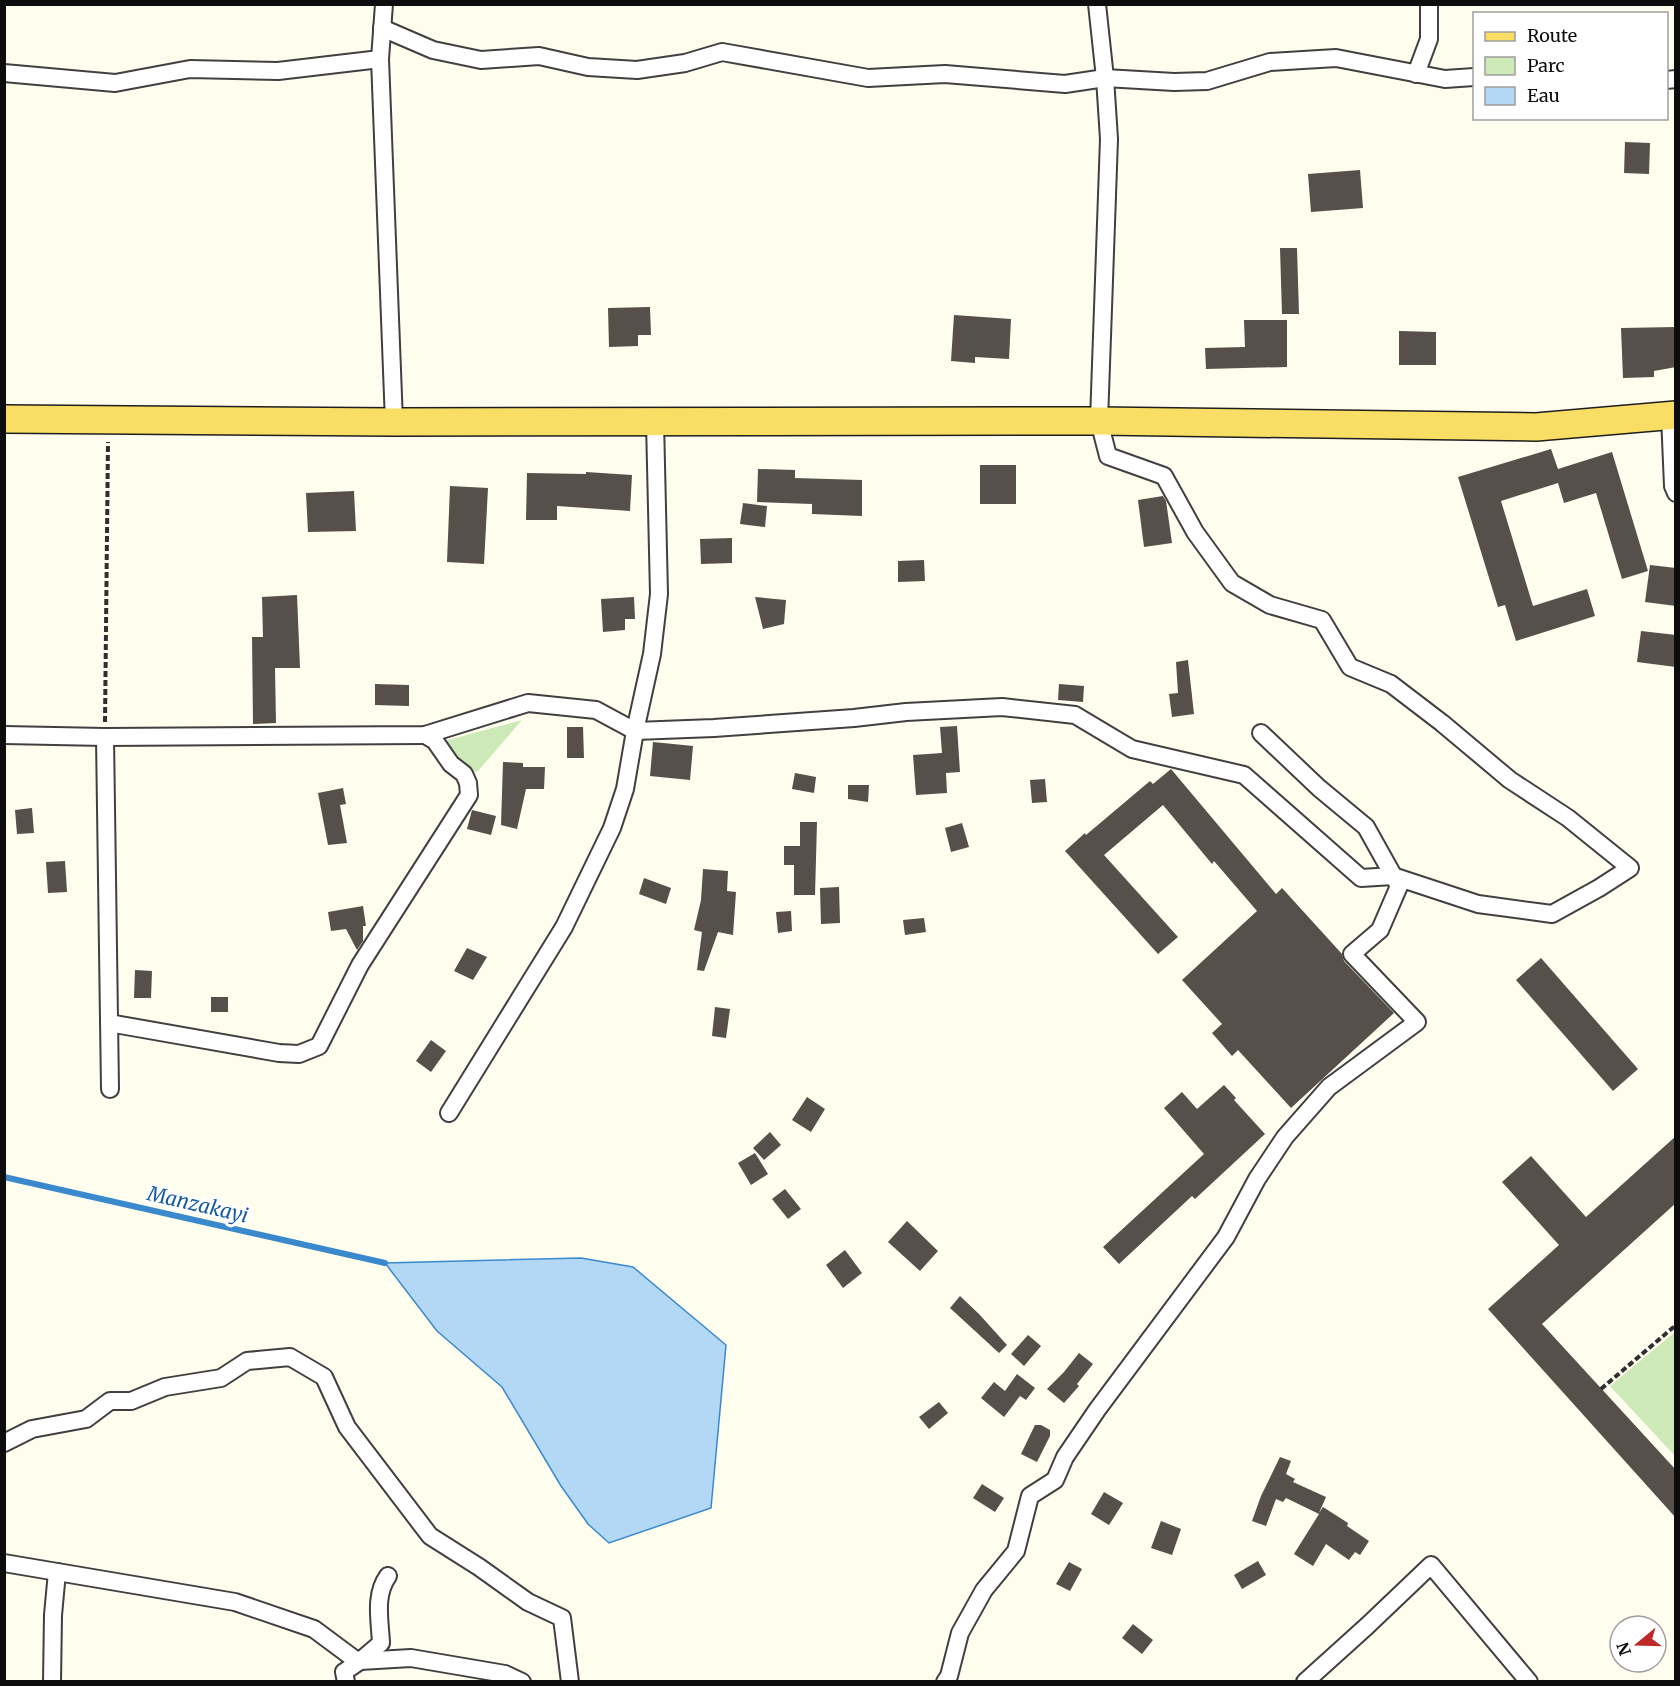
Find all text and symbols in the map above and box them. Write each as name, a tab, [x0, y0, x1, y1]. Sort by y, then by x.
legend	[1473, 12, 1668, 120]
text: Route	[1527, 24, 1577, 47]
text: Parc	[1527, 54, 1565, 77]
text: Eau	[1527, 84, 1560, 107]
water label: Manzakayi	[144, 1180, 251, 1228]
north arrow	[1608, 1614, 1668, 1674]
text: N	[1612, 1639, 1635, 1658]

